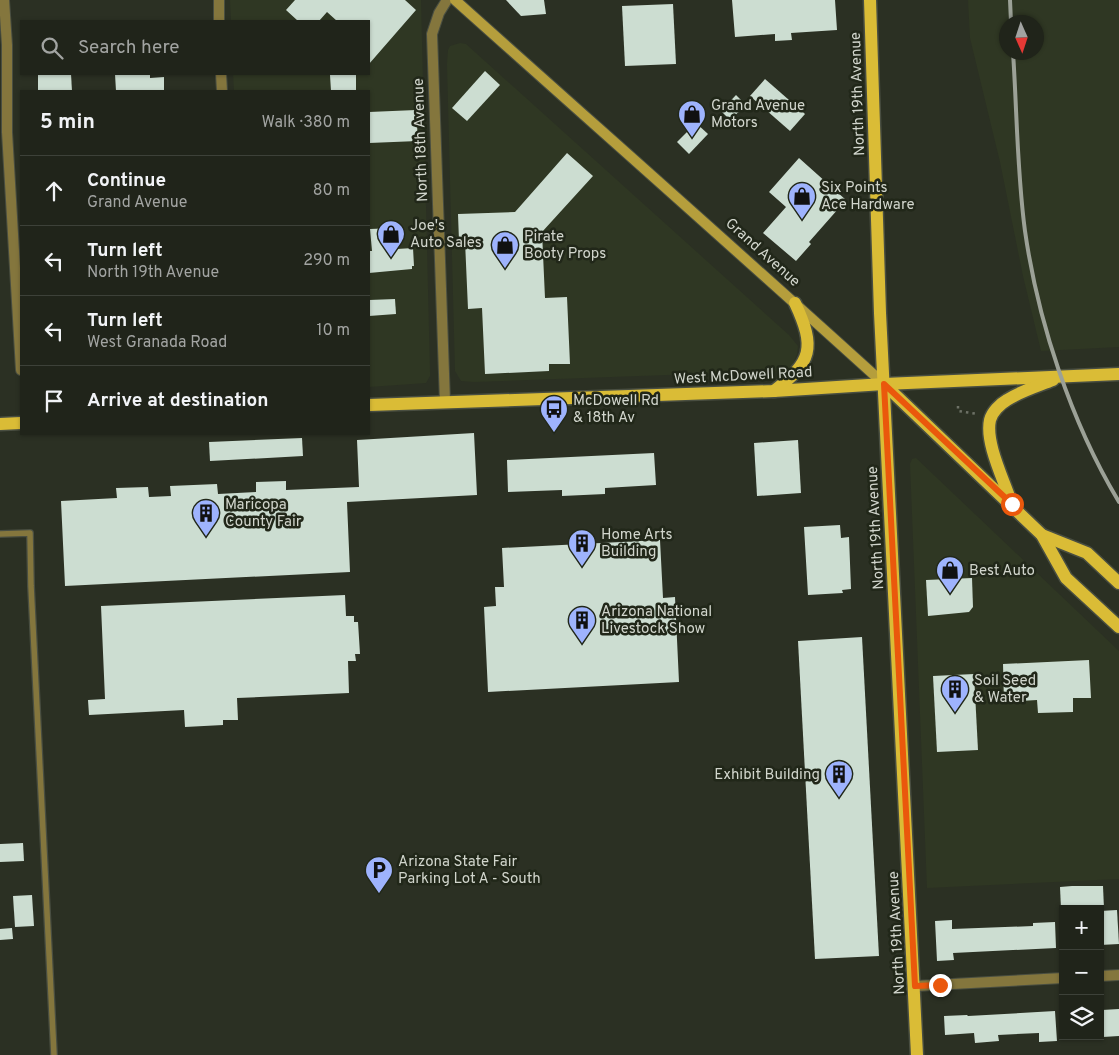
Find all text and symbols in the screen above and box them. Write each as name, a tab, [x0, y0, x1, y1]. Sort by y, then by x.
north arrow	[999, 15, 1044, 60]
search box	[20, 20, 370, 75]
street label: North 19th Avenue	[847, 32, 870, 156]
icon: search	[38, 34, 66, 62]
text: Search here	[78, 36, 180, 60]
street label: North 18th Avenue	[410, 78, 433, 202]
place label: Grand Avenue Motors	[711, 97, 805, 133]
shop icon: Grand Avenue Motors	[677, 99, 707, 138]
text: 5 min	[40, 109, 95, 136]
text: Walk · 380 m	[262, 113, 350, 133]
text: Continue	[87, 169, 166, 193]
icon: ahead	[40, 177, 68, 205]
place label: Six Points Ace Hardware	[821, 179, 914, 215]
text: 80 m	[313, 181, 350, 201]
shop icon: Six Points Ace Hardware	[787, 181, 817, 220]
text: Grand Avenue	[87, 193, 187, 213]
street label: Grand Avenue	[721, 215, 803, 292]
place label: Joe's Auto Sales	[410, 217, 482, 253]
shop icon: Joe's Auto Sales	[376, 219, 406, 258]
place label: Pirate Booty Props	[524, 228, 606, 264]
shop icon: Pirate Booty Props	[490, 230, 520, 269]
text: Turn left	[87, 239, 163, 263]
icon: left	[40, 247, 68, 275]
text: 290 m	[303, 251, 350, 271]
text: North 19th Avenue	[87, 263, 219, 283]
text: Turn left	[87, 309, 163, 333]
icon: left	[40, 317, 68, 345]
text: 10 m	[316, 321, 350, 341]
text: West Granada Road	[87, 333, 227, 353]
street label: West McDowell Road	[673, 363, 813, 390]
icon: arrive	[40, 387, 68, 415]
text: Arrive at destination	[87, 389, 268, 413]
place label: McDowell Rd & 18th Av	[573, 392, 659, 428]
bus stop icon: McDowell Rd & 18th Av	[539, 394, 569, 433]
street label: North 19th Avenue	[864, 466, 889, 590]
route start	[1001, 493, 1024, 516]
place label: Maricopa County Fair	[225, 496, 302, 532]
building icon: Maricopa County Fair	[191, 498, 221, 537]
place label: Home Arts Building	[601, 526, 673, 562]
building icon: Home Arts Building	[567, 528, 597, 567]
shop icon: Best Auto	[935, 555, 965, 594]
place label: Best Auto	[969, 562, 1035, 581]
place label: Arizona National Livestock Show	[601, 603, 712, 639]
building icon: Arizona National Livestock Show	[567, 605, 597, 644]
place label: Soil Seed & Water	[974, 672, 1036, 708]
building icon: Soil Seed & Water	[940, 674, 970, 713]
building icon: Exhibit Building	[824, 759, 854, 798]
place label: Exhibit Building	[714, 766, 820, 785]
place label: Arizona State Fair Parking Lot A - South	[398, 853, 541, 889]
parking icon: Arizona State Fair Parking Lot A - South	[364, 855, 394, 894]
street label: North 19th Avenue	[885, 871, 910, 995]
map controls	[1059, 905, 1104, 1040]
button: +	[1059, 905, 1104, 950]
button: −	[1059, 950, 1104, 995]
route end	[929, 974, 952, 997]
button: layers	[1059, 995, 1104, 1040]

